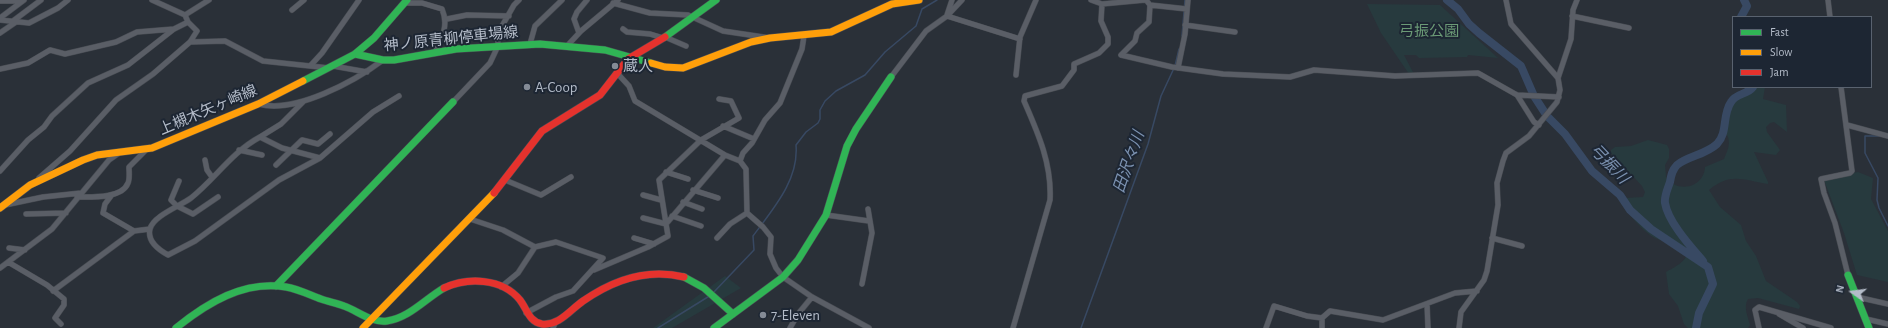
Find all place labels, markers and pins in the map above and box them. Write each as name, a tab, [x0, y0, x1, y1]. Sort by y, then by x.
place label: 蔵人	[623, 57, 653, 75]
marker: 蔵人	[610, 61, 620, 71]
place label: A-Coop	[535, 78, 577, 96]
marker: A-Coop	[522, 82, 532, 92]
place label: 7-Eleven	[771, 306, 820, 324]
marker: 7-Eleven	[758, 310, 768, 320]

